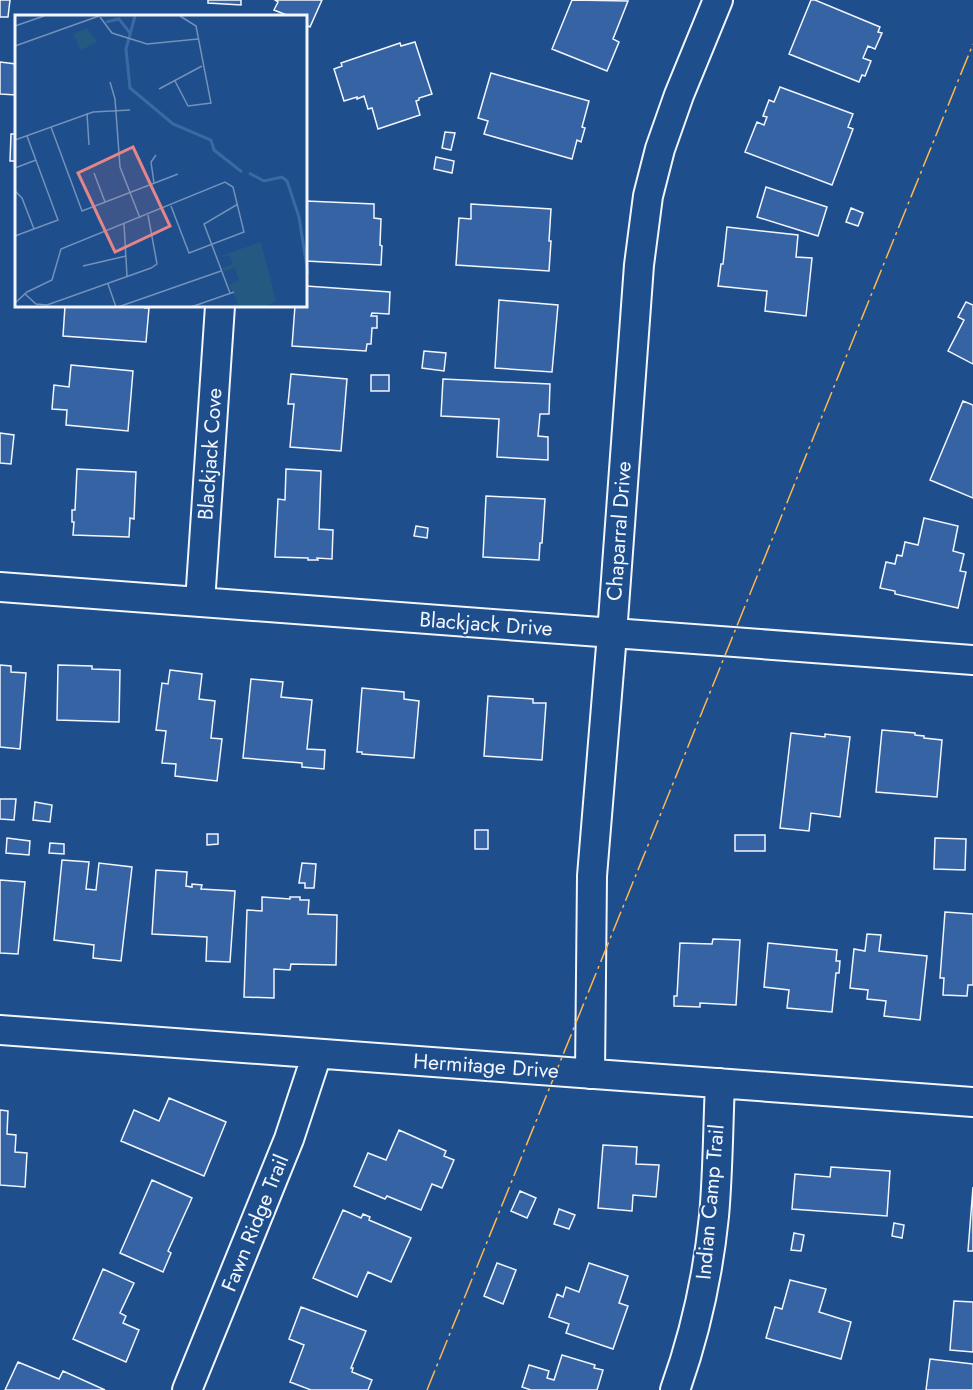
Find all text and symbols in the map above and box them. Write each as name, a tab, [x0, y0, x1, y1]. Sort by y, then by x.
inset map	[15, 15, 308, 308]
street label: Blackjack Cove	[190, 387, 230, 521]
street label: Chaparral Drive	[599, 460, 639, 602]
street label: Blackjack Drive	[418, 604, 554, 644]
street label: Hermitage Drive	[412, 1046, 560, 1086]
street label: Indian Camp Trail	[688, 1123, 732, 1281]
street label: Fawn Ridge Trail	[214, 1150, 296, 1296]

